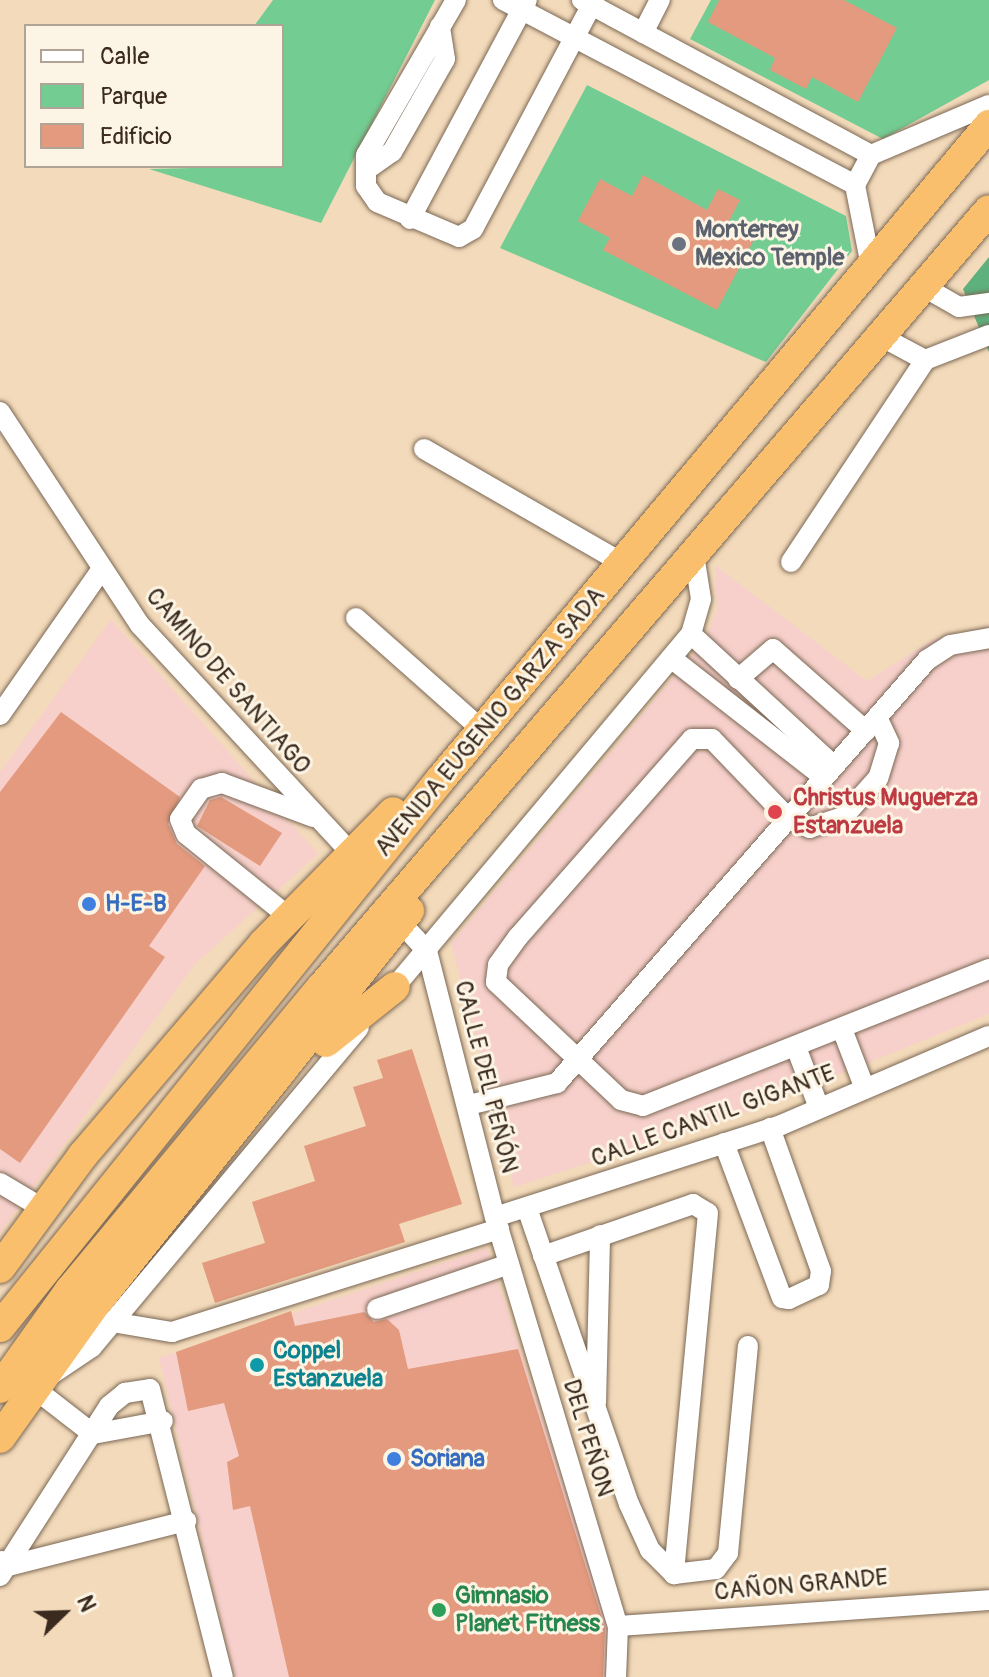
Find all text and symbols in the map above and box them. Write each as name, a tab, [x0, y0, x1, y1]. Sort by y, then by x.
legend	[24, 24, 284, 168]
text: Calle	[100, 42, 149, 71]
text: Parque	[100, 82, 167, 111]
text: Edificio	[100, 122, 172, 151]
place label: Monterrey Mexico Temple	[695, 216, 844, 272]
marker: Monterrey Mexico Temple	[670, 235, 688, 253]
street label: CAMINO DE SANTIAGO	[140, 582, 316, 780]
street label: AVENIDA EUGENIO GARZA SADA	[369, 582, 611, 862]
place label: Christus Muguerza Estanzuela	[793, 784, 978, 840]
marker: Christus Muguerza Estanzuela	[764, 801, 786, 823]
place label: H-E-B	[105, 890, 167, 918]
marker: H-E-B	[80, 895, 98, 913]
street label: CALLE DEL PEÑÓN	[448, 978, 524, 1176]
street label: CALLE CANTIL GIGANTE	[587, 1059, 839, 1173]
place label: Coppel Estanzuela	[273, 1337, 383, 1393]
marker: Coppel Estanzuela	[248, 1356, 266, 1374]
street label: DEL PEÑON	[557, 1376, 619, 1500]
place label: Soriana	[410, 1445, 485, 1473]
marker: Soriana	[385, 1450, 403, 1468]
street label: CAÑON GRANDE	[713, 1563, 889, 1607]
north arrow	[24, 1573, 104, 1653]
place label: Gimnasio Planet Fitness	[455, 1582, 600, 1638]
text: N	[70, 1591, 102, 1616]
marker: Gimnasio Planet Fitness	[430, 1601, 448, 1619]

